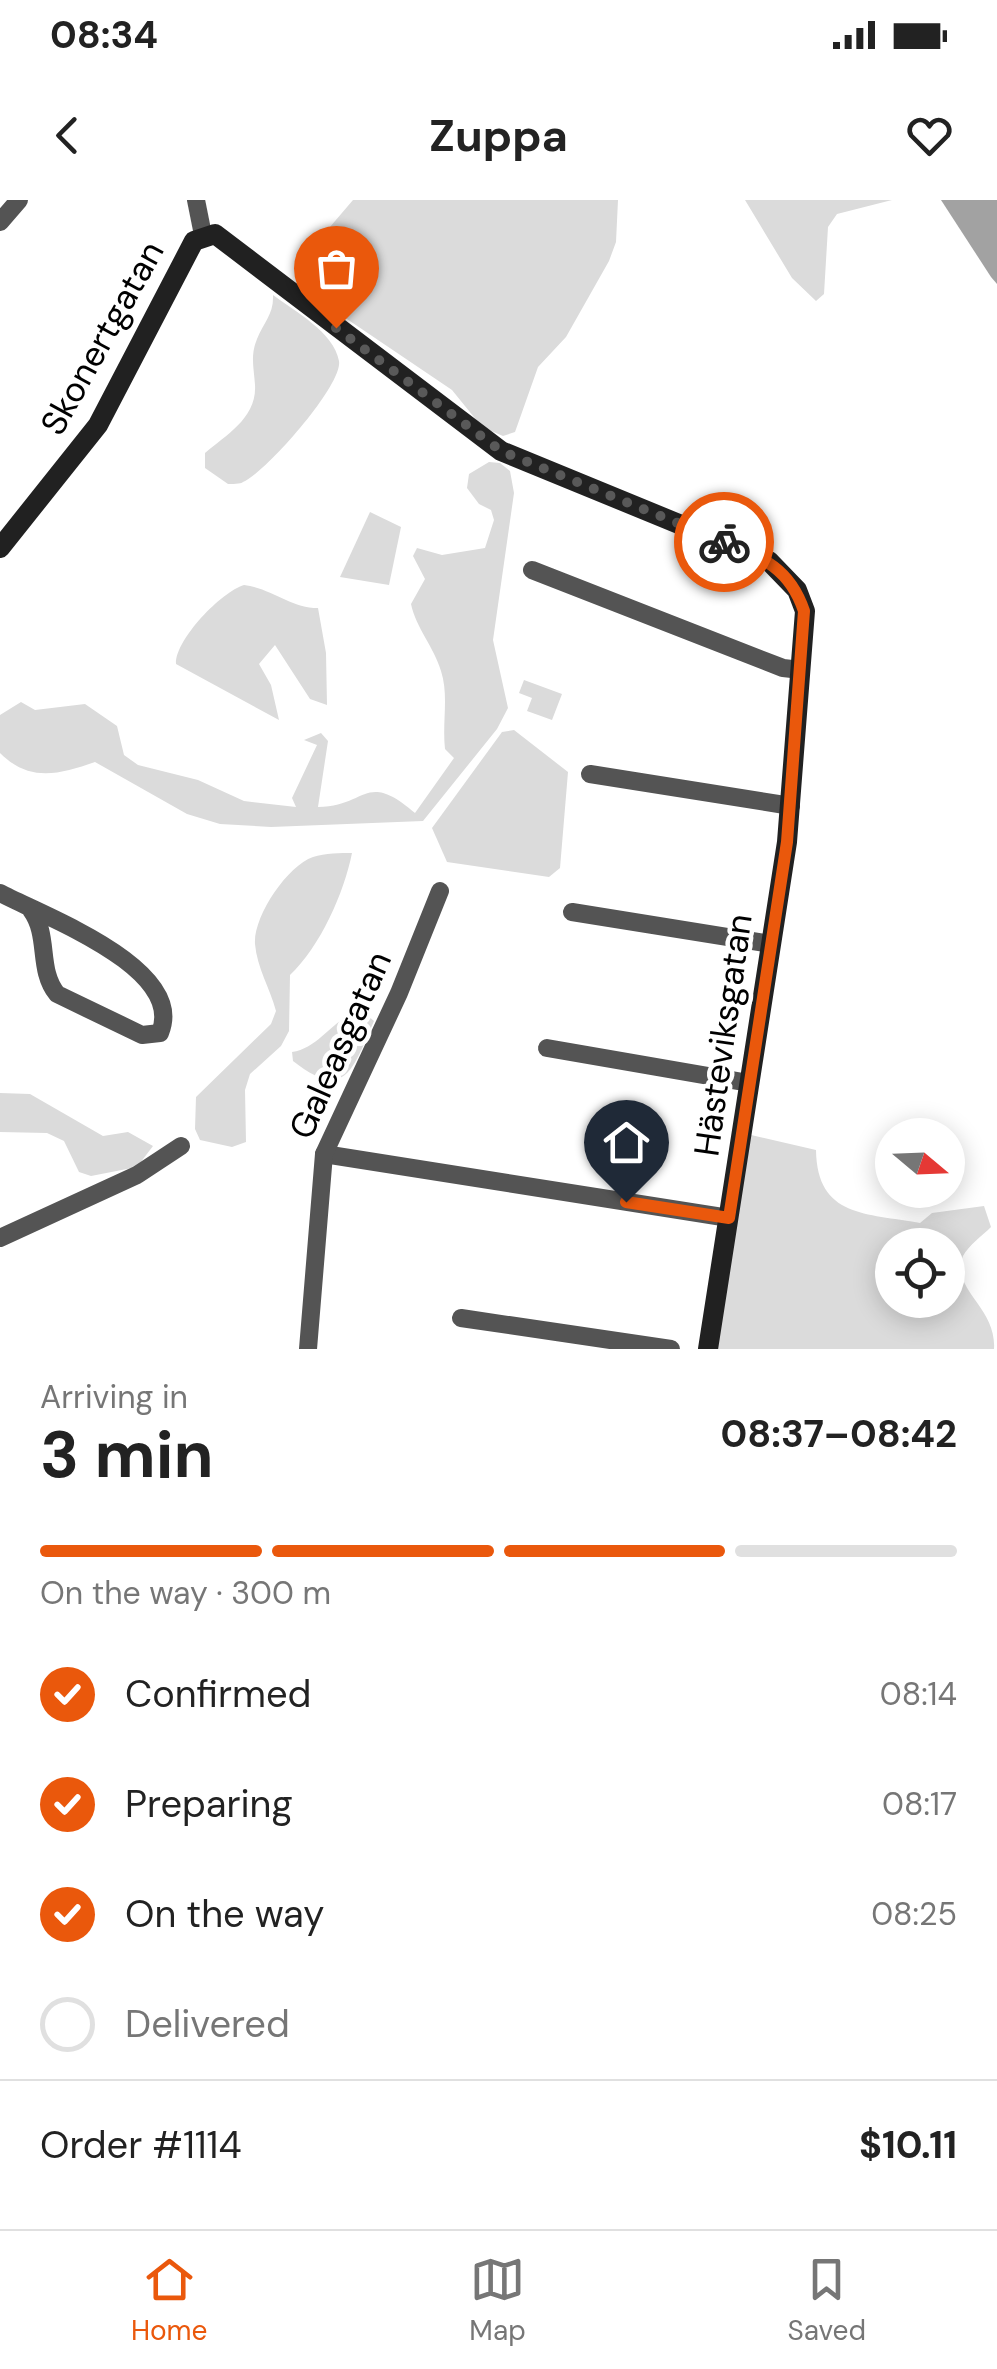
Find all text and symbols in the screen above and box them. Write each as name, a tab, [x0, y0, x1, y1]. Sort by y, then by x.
text: 08:34	[50, 10, 158, 60]
text: Zuppa	[429, 106, 568, 165]
icon: back	[40, 108, 95, 163]
icon: heart	[902, 108, 957, 163]
pin	[294, 226, 379, 329]
street label: Skonertgatan	[30, 233, 174, 443]
icon: bag	[309, 241, 364, 296]
courier	[674, 492, 774, 592]
icon: bike	[697, 515, 752, 570]
street label: Hästeviksgatan	[683, 911, 763, 1159]
street label: Galeasgatan	[278, 944, 402, 1146]
pin	[584, 1100, 669, 1203]
icon: home	[599, 1115, 654, 1170]
north arrow	[875, 1118, 965, 1208]
map controls	[875, 1118, 965, 1318]
button: locate	[875, 1228, 965, 1318]
text: Arriving in	[40, 1376, 188, 1418]
text: 08:37–08:42	[720, 1409, 957, 1459]
text: 3 min	[40, 1413, 214, 1497]
text: On the way · 300 m	[40, 1572, 331, 1614]
icon: check	[40, 1667, 95, 1722]
text: Confirmed	[125, 1669, 311, 1719]
text: 08:14	[880, 1673, 957, 1715]
icon: check	[40, 1777, 95, 1832]
text: Preparing	[125, 1779, 293, 1829]
text: 08:17	[882, 1783, 957, 1825]
icon: check	[40, 1887, 95, 1942]
text: On the way	[125, 1889, 324, 1939]
text: 08:25	[871, 1893, 957, 1935]
text: Delivered	[125, 1999, 290, 2049]
text: Order #1114	[40, 2120, 242, 2170]
text: $10.11	[859, 2120, 957, 2170]
tab: Home	[131, 2252, 207, 2349]
tab: Map	[469, 2252, 526, 2349]
tab: Saved	[788, 2252, 866, 2349]

